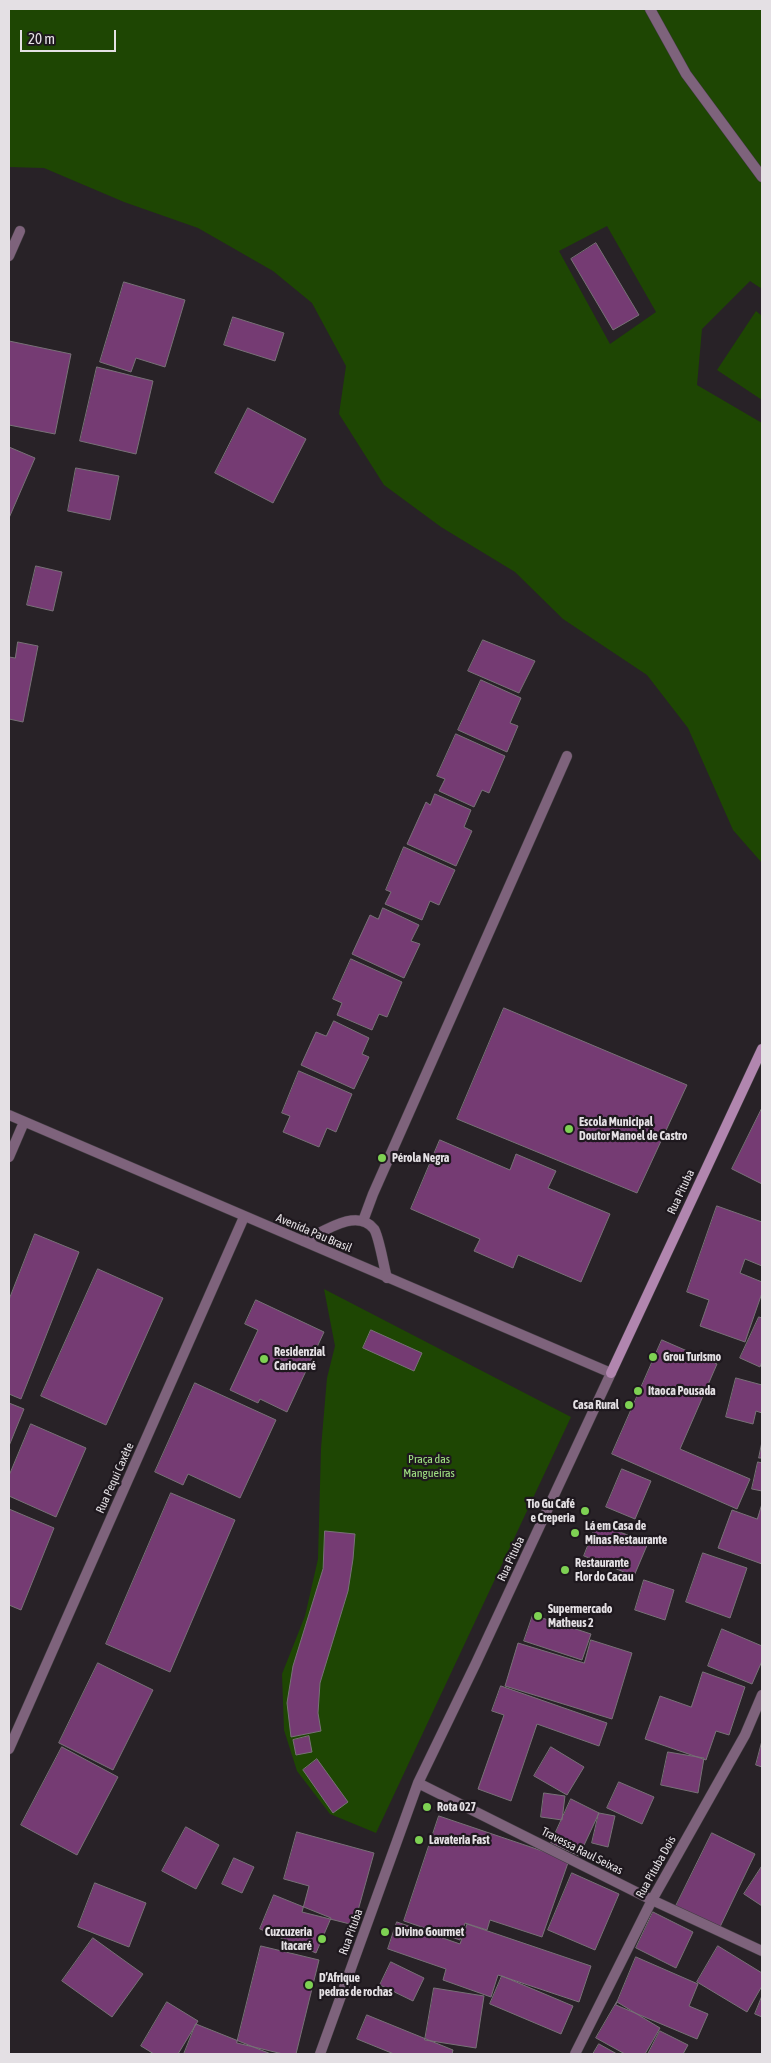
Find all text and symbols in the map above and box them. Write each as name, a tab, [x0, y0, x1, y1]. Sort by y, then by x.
scale bar	[22, 20, 119, 52]
text: 20 m	[28, 30, 55, 47]
place label: Escola Municipal Doutor Manoel de Castro	[579, 1115, 687, 1143]
marker: Escola Municipal Doutor Manoel de Castro	[563, 1123, 575, 1135]
place label: Pérola Negra	[392, 1151, 449, 1165]
marker: Pérola Negra	[376, 1152, 388, 1164]
street label: Rua Pituba	[664, 1167, 698, 1217]
street label: Avenida Pau Brasil	[274, 1211, 354, 1255]
place label: Residenzial Cariocaré	[274, 1345, 325, 1373]
place label: Grou Turismo	[663, 1350, 721, 1364]
marker: Grou Turismo	[647, 1351, 659, 1363]
marker: Residenzial Cariocaré	[258, 1353, 270, 1365]
place label: Itaoca Pousada	[648, 1384, 716, 1398]
marker: Itaoca Pousada	[632, 1385, 644, 1397]
place label: Casa Rural	[573, 1398, 619, 1412]
marker: Casa Rural	[623, 1399, 635, 1411]
street label: Rua Pequi Caxête	[93, 1440, 137, 1516]
park label: Praça das Mangueiras	[403, 1452, 455, 1480]
place label: Tio Gu Café e Creperia	[526, 1497, 575, 1525]
marker: Tio Gu Café e Creperia	[579, 1505, 591, 1517]
place label: Lá em Casa de Minas Restaurante	[585, 1519, 667, 1547]
marker: Lá em Casa de Minas Restaurante	[569, 1527, 581, 1539]
street label: Rua Pituba	[494, 1534, 528, 1584]
place label: Restaurante Flor do Cacau	[575, 1556, 633, 1584]
marker: Restaurante Flor do Cacau	[559, 1564, 571, 1576]
place label: Supermercado Matheus 2	[548, 1602, 612, 1630]
marker: Supermercado Matheus 2	[532, 1610, 544, 1622]
place label: Rota 027	[437, 1800, 476, 1814]
marker: Rota 027	[421, 1801, 433, 1813]
street label: Travessa Raul Seixas	[539, 1824, 625, 1878]
place label: Lavateria Fast	[429, 1833, 490, 1847]
street label: Rua Pituba Dois	[633, 1833, 679, 1901]
marker: Lavateria Fast	[413, 1834, 425, 1846]
street label: Rua Pituba	[336, 1907, 366, 1957]
place label: Cuzcuzeria Itacaré	[265, 1925, 312, 1953]
place label: Divino Gourmet	[395, 1925, 464, 1939]
marker: Divino Gourmet	[379, 1926, 391, 1938]
marker: Cuzcuzeria Itacaré	[316, 1933, 328, 1945]
place label: D’Afrique pedras de rochas	[319, 1971, 393, 1999]
marker: D’Afrique pedras de rochas	[303, 1979, 315, 1991]

